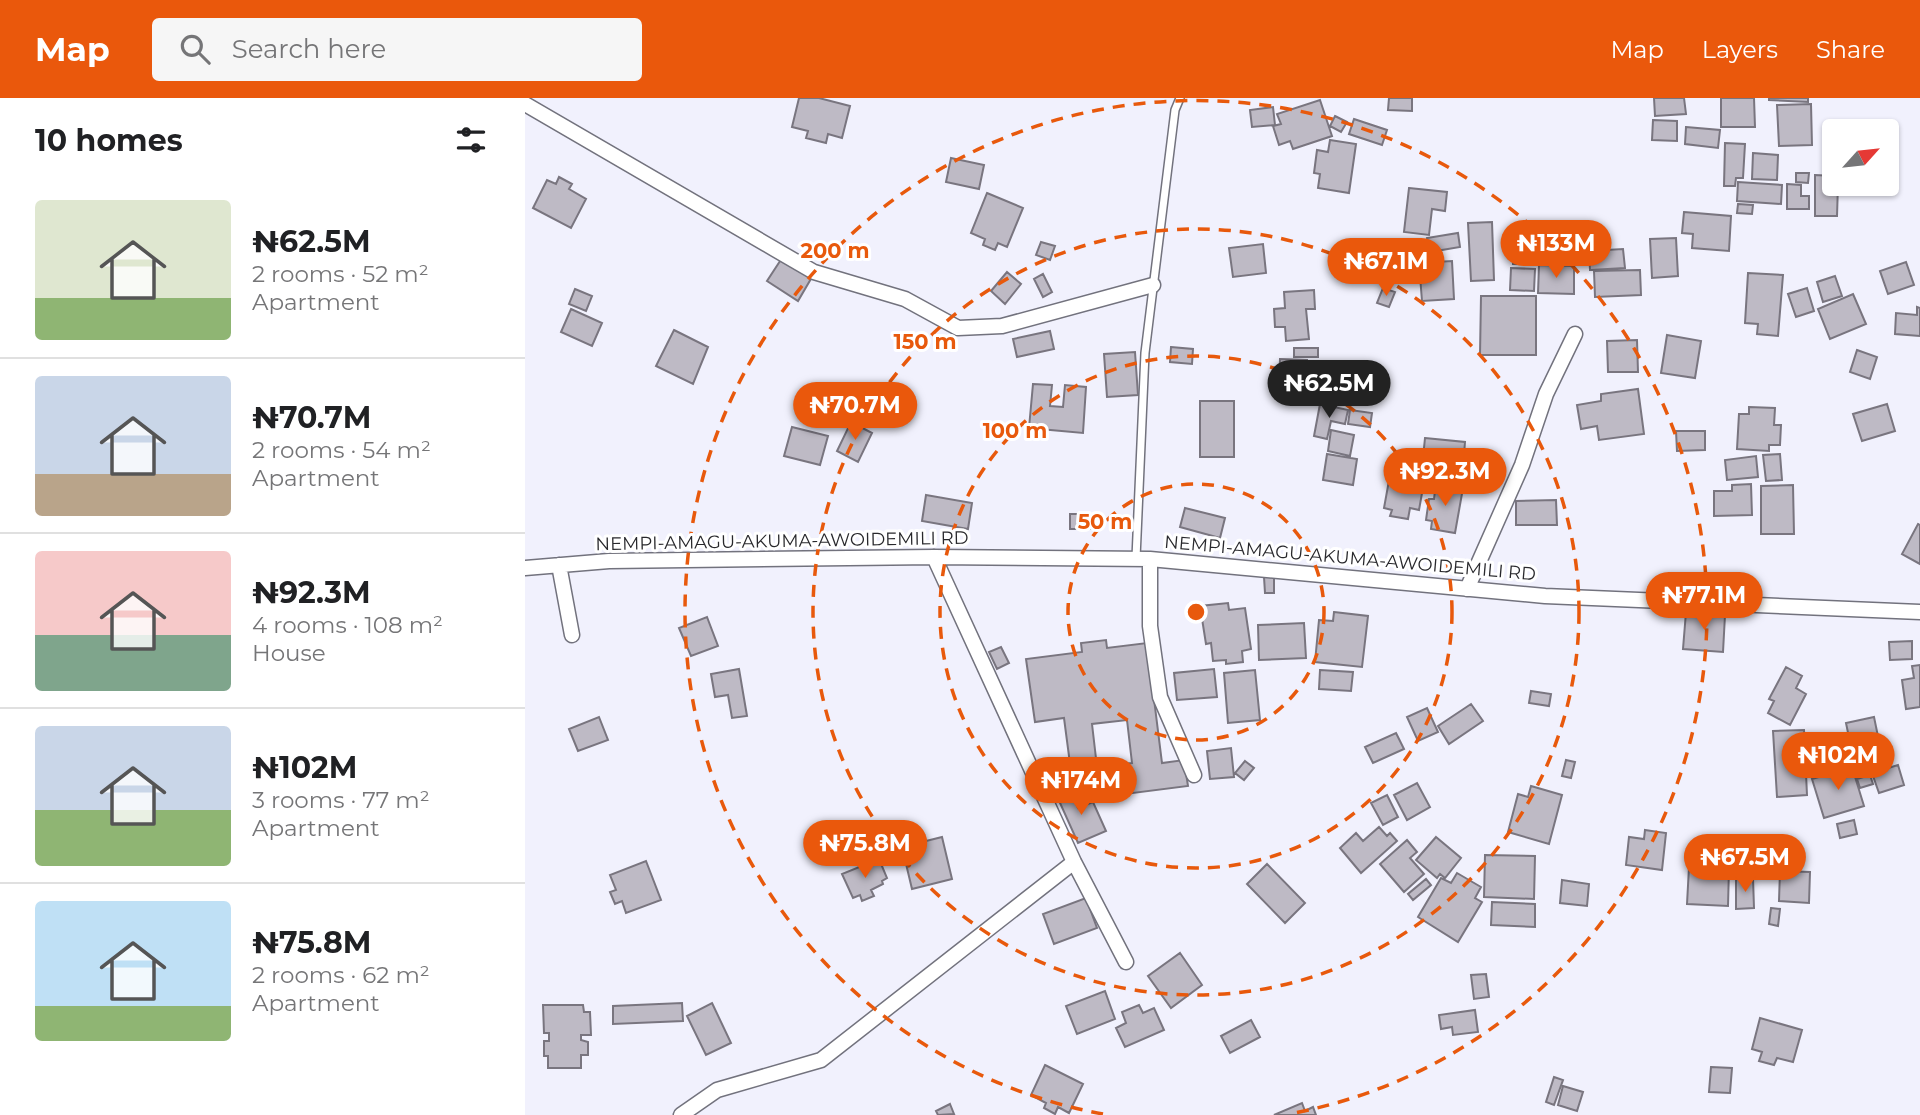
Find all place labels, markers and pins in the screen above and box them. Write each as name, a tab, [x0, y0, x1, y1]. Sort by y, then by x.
pin: ₦133M	[1507, 220, 1605, 280]
pin: ₦67.1M	[1329, 238, 1443, 298]
pin: ₦62.5M	[1272, 360, 1386, 420]
pin: ₦70.7M	[798, 382, 912, 442]
pin: ₦92.3M	[1388, 448, 1502, 508]
pin: ₦77.1M	[1647, 573, 1761, 632]
centre of rings	[1184, 600, 1208, 624]
pin: ₦102M	[1789, 732, 1887, 792]
pin: ₦174M	[1032, 758, 1130, 817]
pin: ₦75.8M	[808, 820, 922, 880]
pin: ₦67.5M	[1688, 834, 1802, 894]

